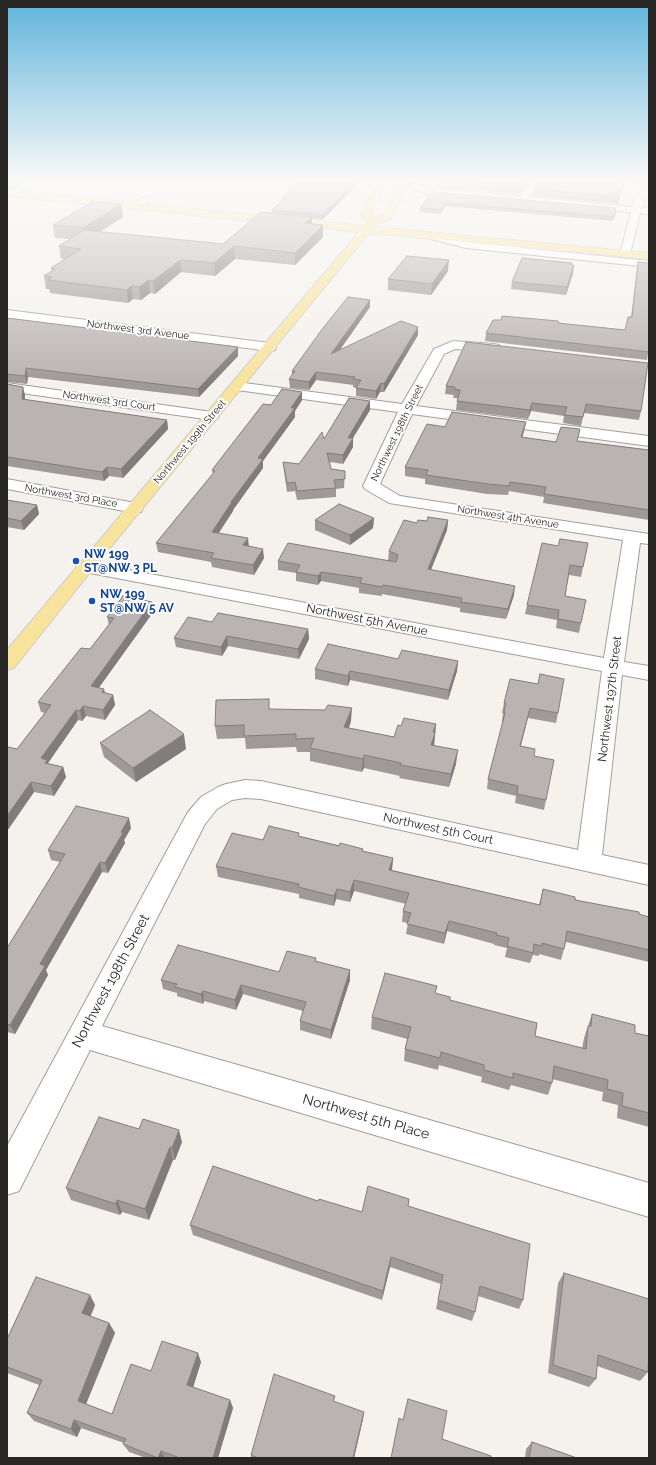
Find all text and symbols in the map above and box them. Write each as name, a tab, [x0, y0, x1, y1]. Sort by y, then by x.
street label: Northwest 3rd Avenue	[86, 318, 190, 342]
street label: Northwest 198th Street	[368, 383, 426, 483]
street label: Northwest 3rd Court	[62, 389, 156, 413]
street label: Northwest 199th Street	[151, 397, 229, 487]
street label: Northwest 3rd Place	[24, 482, 118, 510]
street label: Northwest 4th Avenue	[456, 503, 560, 531]
place label: NW 199 ST@NW 3 PL	[84, 547, 157, 575]
marker: NW 199 ST@NW 3 PL	[71, 556, 81, 566]
place label: NW 199 ST@NW 5 AV	[100, 587, 174, 615]
marker: NW 199 ST@NW 5 AV	[87, 596, 97, 606]
street label: Northwest 5th Avenue	[305, 601, 429, 639]
street label: Northwest 197th Street	[595, 635, 625, 763]
street label: Northwest 5th Court	[382, 810, 494, 848]
street label: Northwest 198th Street	[69, 911, 153, 1051]
street label: Northwest 5th Place	[301, 1091, 431, 1143]

